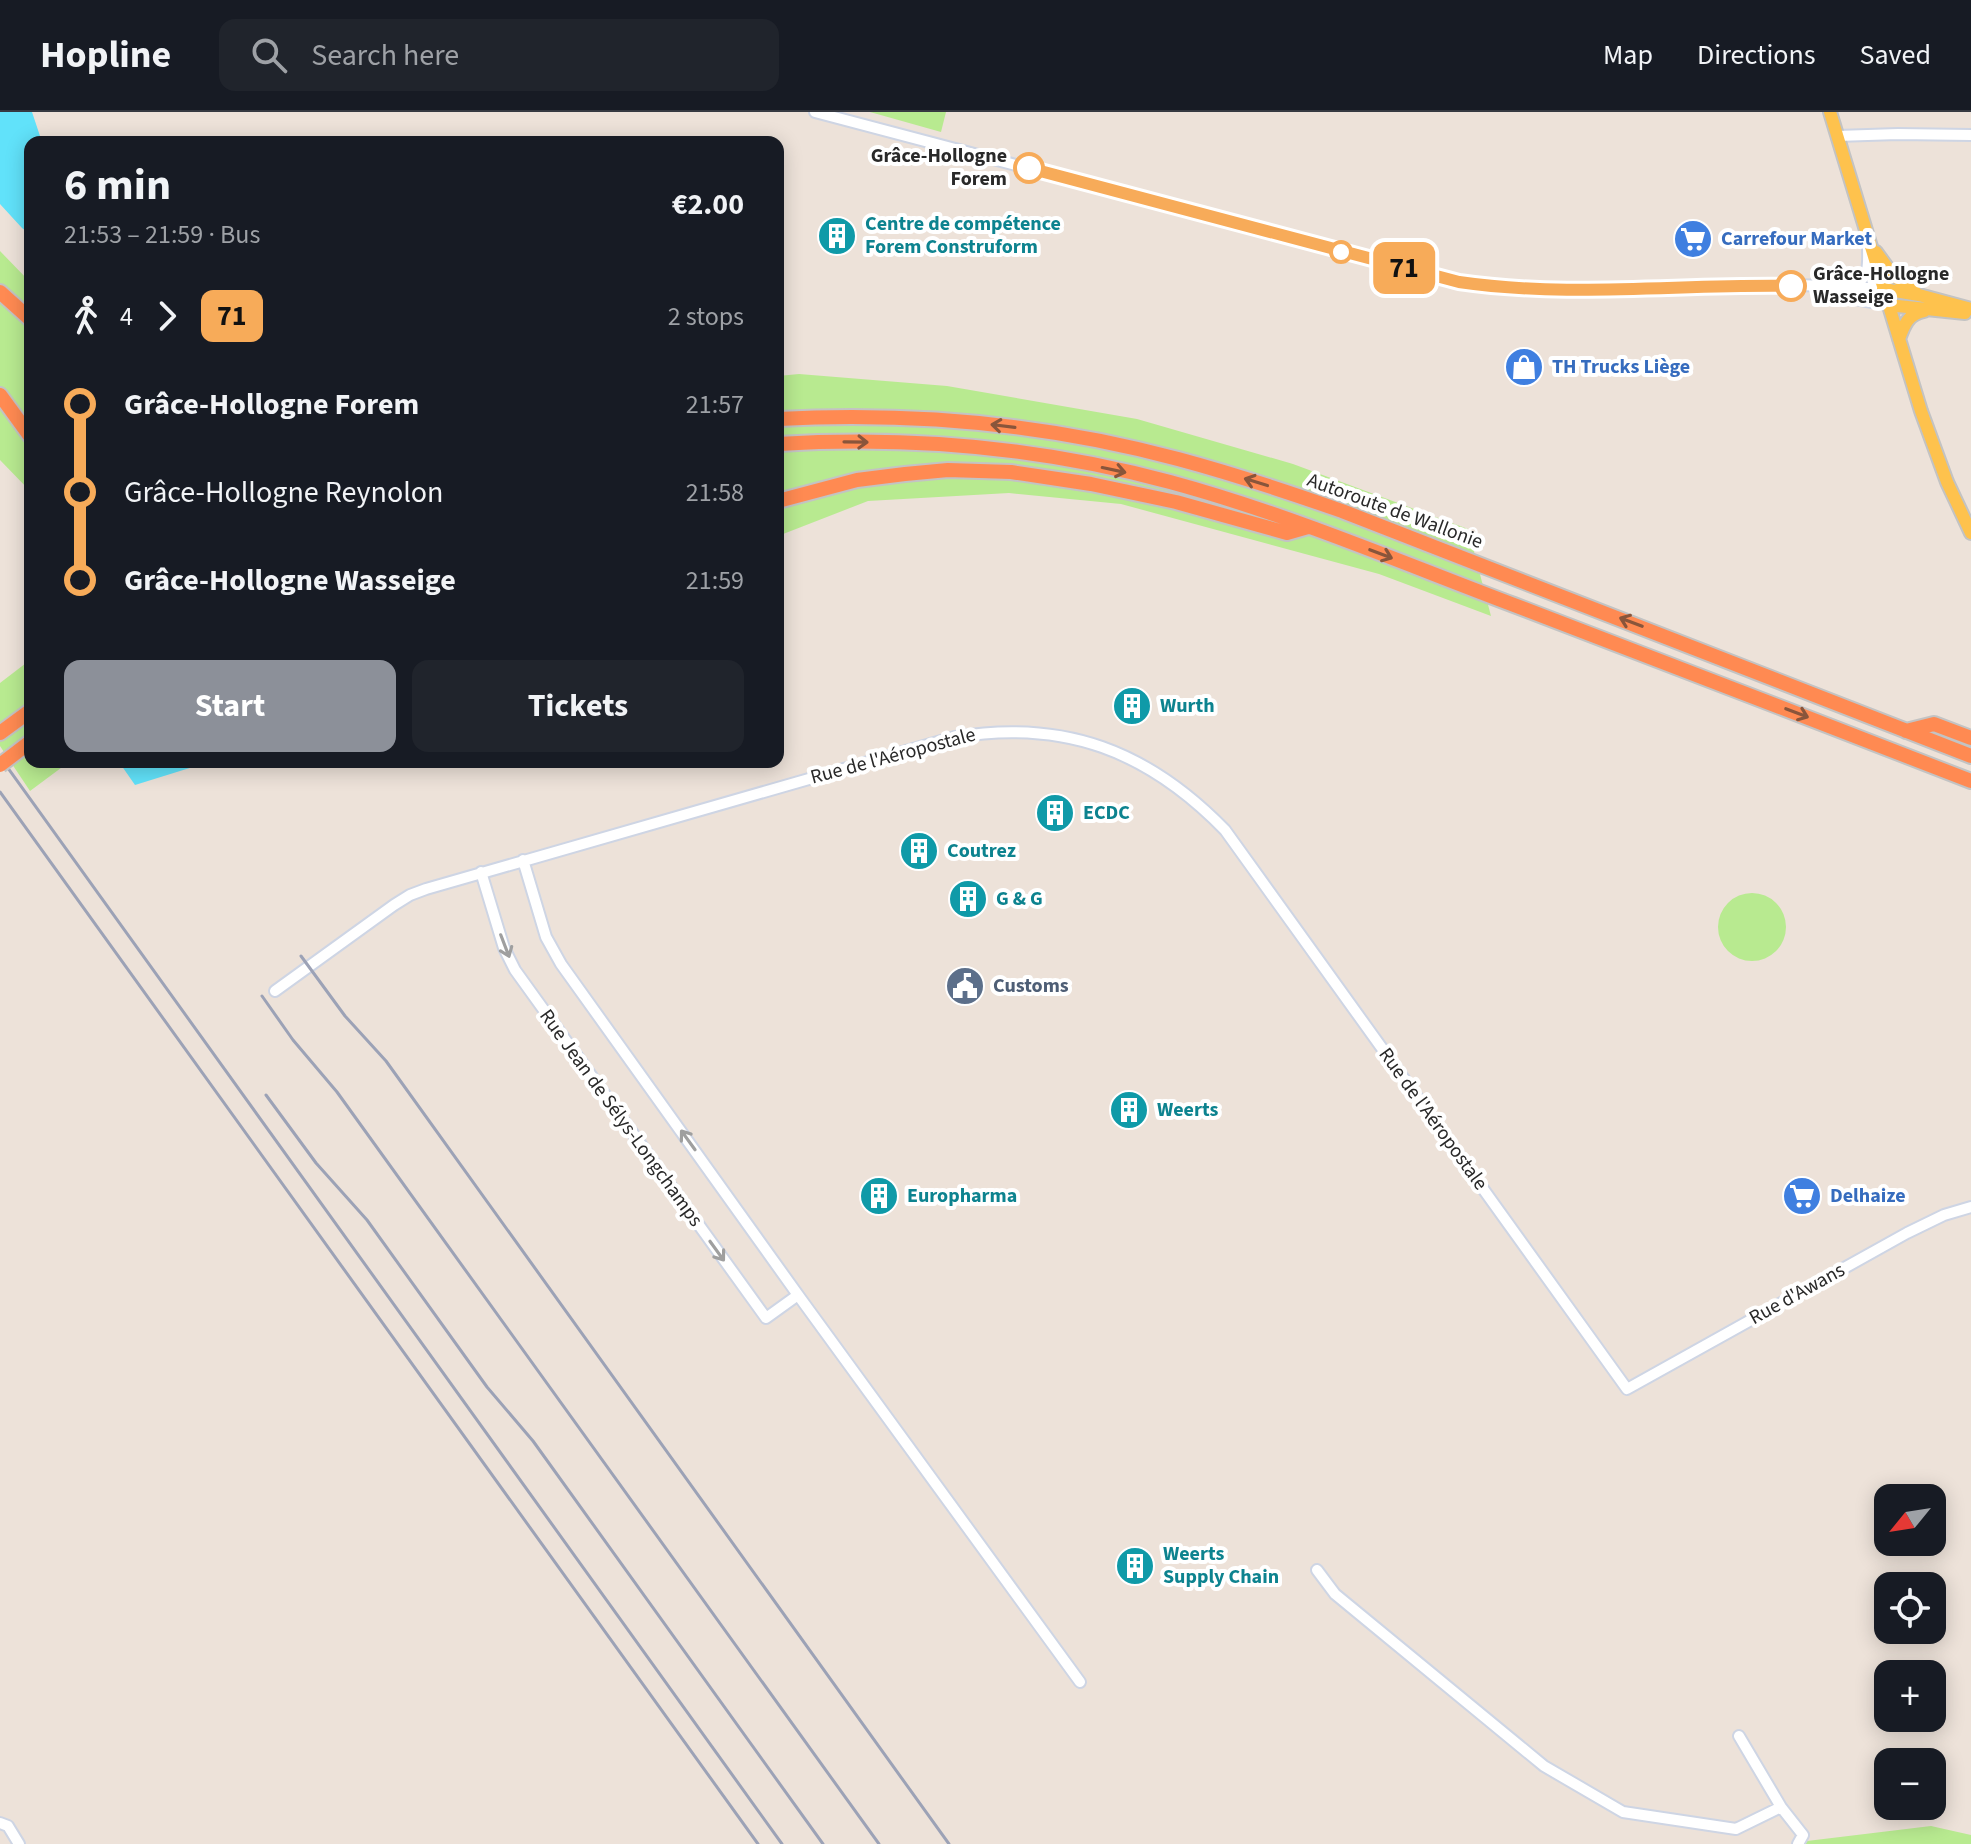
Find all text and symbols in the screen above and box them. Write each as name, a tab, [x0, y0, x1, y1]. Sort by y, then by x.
search box	[219, 19, 779, 91]
text: Hopline	[40, 28, 171, 82]
icon: search	[247, 33, 291, 77]
text: Search here	[311, 34, 459, 77]
text: Map	[1603, 35, 1653, 75]
text: Directions	[1697, 35, 1816, 75]
text: Saved	[1860, 35, 1931, 75]
place label: Grâce-Hollogne Forem	[871, 142, 1007, 193]
marker: Grâce-Hollogne Forem	[1014, 153, 1044, 183]
text: 6 min	[64, 154, 171, 217]
text: €2.00	[672, 183, 744, 226]
place label: Centre de compétence Forem Construform	[865, 210, 1061, 261]
building icon: Centre de compétence Forem Construform	[816, 215, 858, 257]
text: 21:53 – 21:59 · Bus	[64, 216, 260, 253]
supermarket icon: Carrefour Market	[1672, 218, 1714, 260]
place label: Carrefour Market	[1721, 225, 1872, 253]
unlabelled marker	[1330, 241, 1352, 263]
line badge: 71	[1368, 242, 1440, 294]
text: 71	[1389, 248, 1419, 288]
place label: Grâce-Hollogne Wasseige	[1813, 260, 1949, 311]
marker: Grâce-Hollogne Wasseige	[1776, 271, 1806, 301]
icon: walk	[64, 294, 108, 338]
icon: forward	[145, 294, 189, 338]
text: 71	[217, 296, 247, 336]
text: 4	[120, 298, 133, 335]
text: 2 stops	[668, 298, 744, 335]
shop icon: TH Trucks Liège	[1503, 346, 1545, 388]
place label: TH Trucks Liège	[1552, 353, 1690, 381]
text: Grâce-Hollogne Forem	[124, 383, 419, 426]
text: 21:57	[686, 386, 744, 423]
one-way arrow	[991, 418, 1016, 433]
one-way arrow	[842, 434, 869, 449]
one-way arrow	[1101, 463, 1126, 478]
street label: Autoroute de Wallonie	[1303, 466, 1487, 556]
text: Grâce-Hollogne Reynolon	[124, 471, 443, 514]
one-way arrow	[1244, 473, 1269, 488]
text: 21:58	[686, 474, 744, 511]
one-way arrow	[1368, 548, 1393, 562]
text: Grâce-Hollogne Wasseige	[124, 559, 456, 602]
text: 21:59	[686, 562, 744, 599]
one-way arrow	[1619, 614, 1644, 628]
button: Start	[64, 660, 396, 752]
button: Tickets	[412, 660, 744, 752]
building icon: Wurth	[1111, 685, 1153, 727]
place label: Wurth	[1160, 692, 1215, 720]
one-way arrow	[1784, 707, 1809, 721]
street label: Rue de l'Aéropostale	[807, 720, 979, 792]
building icon: ECDC	[1034, 792, 1076, 834]
place label: ECDC	[1083, 799, 1130, 827]
building icon: Coutrez	[898, 830, 940, 872]
place label: Coutrez	[947, 837, 1016, 865]
building icon: G & G	[947, 878, 989, 920]
place label: G & G	[996, 885, 1043, 913]
one-way arrow	[498, 933, 513, 958]
public building icon: Customs	[944, 965, 986, 1007]
place label: Customs	[993, 972, 1069, 1000]
street label: Rue Jean de Sélys-Longchamps	[533, 1004, 709, 1232]
street label: Rue de l'Aéropostale	[1372, 1042, 1494, 1196]
building icon: Weerts	[1108, 1089, 1150, 1131]
place label: Weerts	[1157, 1096, 1218, 1124]
one-way arrow	[679, 1130, 696, 1152]
building icon: Europharma	[858, 1175, 900, 1217]
supermarket icon: Delhaize	[1781, 1175, 1823, 1217]
place label: Europharma	[907, 1182, 1017, 1210]
place label: Delhaize	[1830, 1182, 1906, 1210]
one-way arrow	[708, 1240, 725, 1261]
street label: Rue d'Awans	[1744, 1256, 1850, 1332]
north arrow	[1874, 1484, 1946, 1556]
map controls	[1874, 1484, 1946, 1820]
place label: Weerts Supply Chain	[1163, 1540, 1279, 1591]
building icon: Weerts Supply Chain	[1114, 1545, 1156, 1587]
button: locate	[1874, 1572, 1946, 1644]
button: +	[1874, 1660, 1946, 1732]
button: −	[1874, 1748, 1946, 1820]

